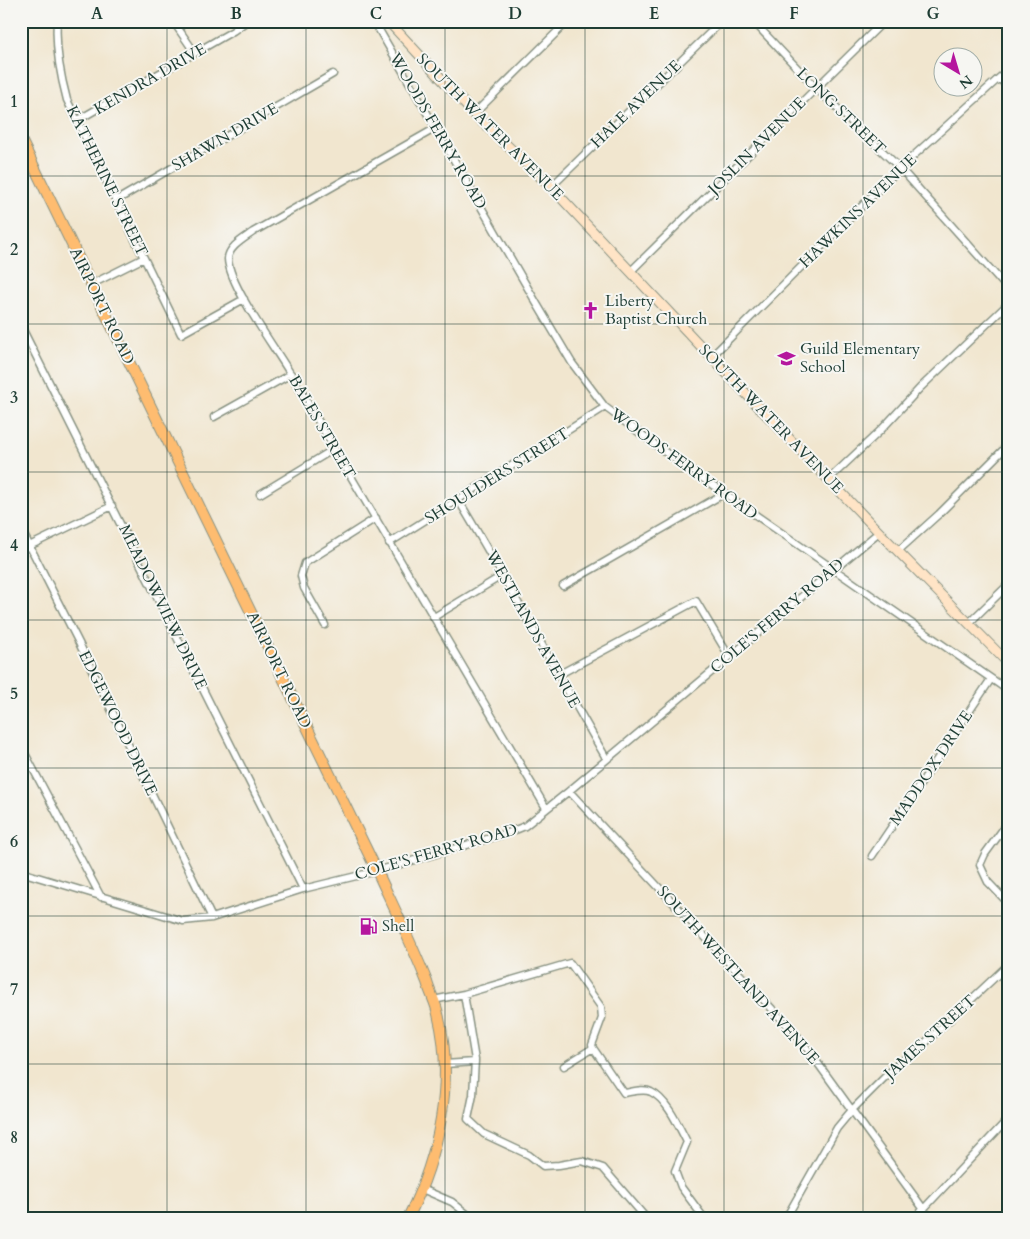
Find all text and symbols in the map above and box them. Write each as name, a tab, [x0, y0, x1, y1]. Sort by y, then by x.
text: A	[91, 3, 103, 25]
text: B	[230, 3, 242, 25]
text: C	[370, 3, 382, 25]
text: D	[508, 3, 522, 25]
text: E	[649, 3, 659, 25]
text: F	[789, 3, 799, 25]
text: G	[926, 3, 940, 25]
street label: KENDRA DRIVE	[90, 38, 210, 120]
street label: WOODS FERRY ROAD	[384, 48, 492, 213]
north arrow	[932, 48, 982, 98]
street label: SOUTH WATER AVENUE	[412, 49, 569, 206]
street label: HALE AVENUE	[586, 55, 686, 153]
street label: LONG STREET	[791, 63, 891, 160]
text: N	[955, 71, 976, 93]
text: 1	[10, 91, 18, 113]
street label: JOSLIN AVENUE	[702, 92, 811, 201]
street label: SHAWN DRIVE	[168, 98, 282, 176]
street label: KATHERINE STREET	[61, 102, 153, 260]
street label: HAWKINS AVENUE	[794, 149, 922, 273]
text: 2	[10, 239, 18, 261]
street label: AIRPORT ROAD	[64, 244, 140, 368]
place label: Liberty Baptist Church	[605, 290, 707, 330]
church icon: Liberty Baptist Church	[581, 300, 601, 320]
place label: Guild Elementary School	[800, 338, 921, 378]
street label: SOUTH WATER AVENUE	[694, 339, 848, 499]
school or university icon: Guild Elementary School	[776, 348, 796, 368]
street label: BALES STREET	[283, 371, 361, 483]
text: 3	[10, 387, 18, 409]
street label: WOODS FERRY ROAD	[605, 402, 762, 525]
street label: SHOULDERS STREET	[421, 422, 574, 529]
street label: MEADOWVIEW DRIVE	[113, 521, 213, 693]
text: 4	[10, 535, 18, 557]
street label: WESTLANDS AVENUE	[480, 545, 586, 712]
street label: COLE'S FERRY ROAD	[705, 553, 849, 679]
street label: AIRPORT ROAD	[241, 608, 317, 732]
street label: EDGEWOOD DRIVE	[73, 647, 163, 799]
text: 5	[10, 683, 18, 705]
street label: MADDOX DRIVE	[884, 706, 978, 830]
street label: COLE'S FERRY ROAD	[352, 818, 520, 886]
text: 6	[10, 831, 18, 853]
street label: SOUTH WESTLAND AVENUE	[652, 881, 824, 1069]
place label: Shell	[382, 915, 414, 937]
fuel station icon: Shell	[358, 916, 378, 936]
text: 7	[10, 979, 18, 1001]
street label: JAMES STREET	[878, 990, 981, 1085]
text: 8	[10, 1127, 18, 1149]

